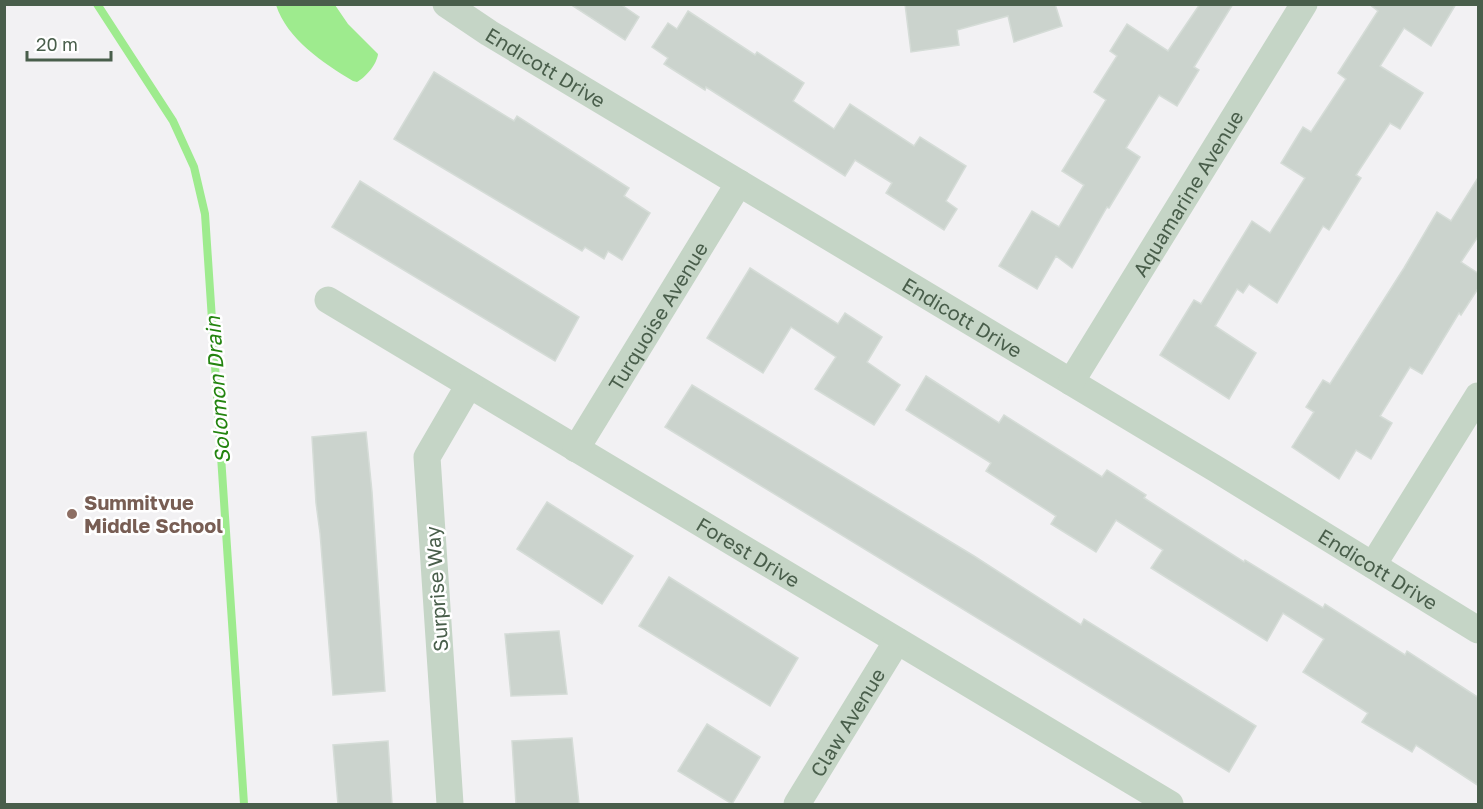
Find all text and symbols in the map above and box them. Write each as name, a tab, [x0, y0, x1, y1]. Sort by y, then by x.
street label: Endicott Drive	[481, 22, 610, 112]
scale bar	[27, 24, 111, 62]
text: 20 m	[36, 33, 78, 55]
street label: Aquamarine Avenue	[1127, 106, 1248, 280]
street label: Turquoise Avenue	[603, 237, 712, 395]
street label: Endicott Drive	[898, 272, 1027, 362]
water label: Solomon Drain	[199, 314, 235, 465]
place label: Summitvue Middle School	[84, 490, 223, 537]
marker: Summitvue Middle School	[65, 507, 79, 521]
street label: Forest Drive	[692, 512, 804, 592]
street label: Endicott Drive	[1314, 523, 1442, 614]
street label: Surprise Way	[420, 525, 452, 653]
street label: Claw Avenue	[805, 663, 890, 781]

